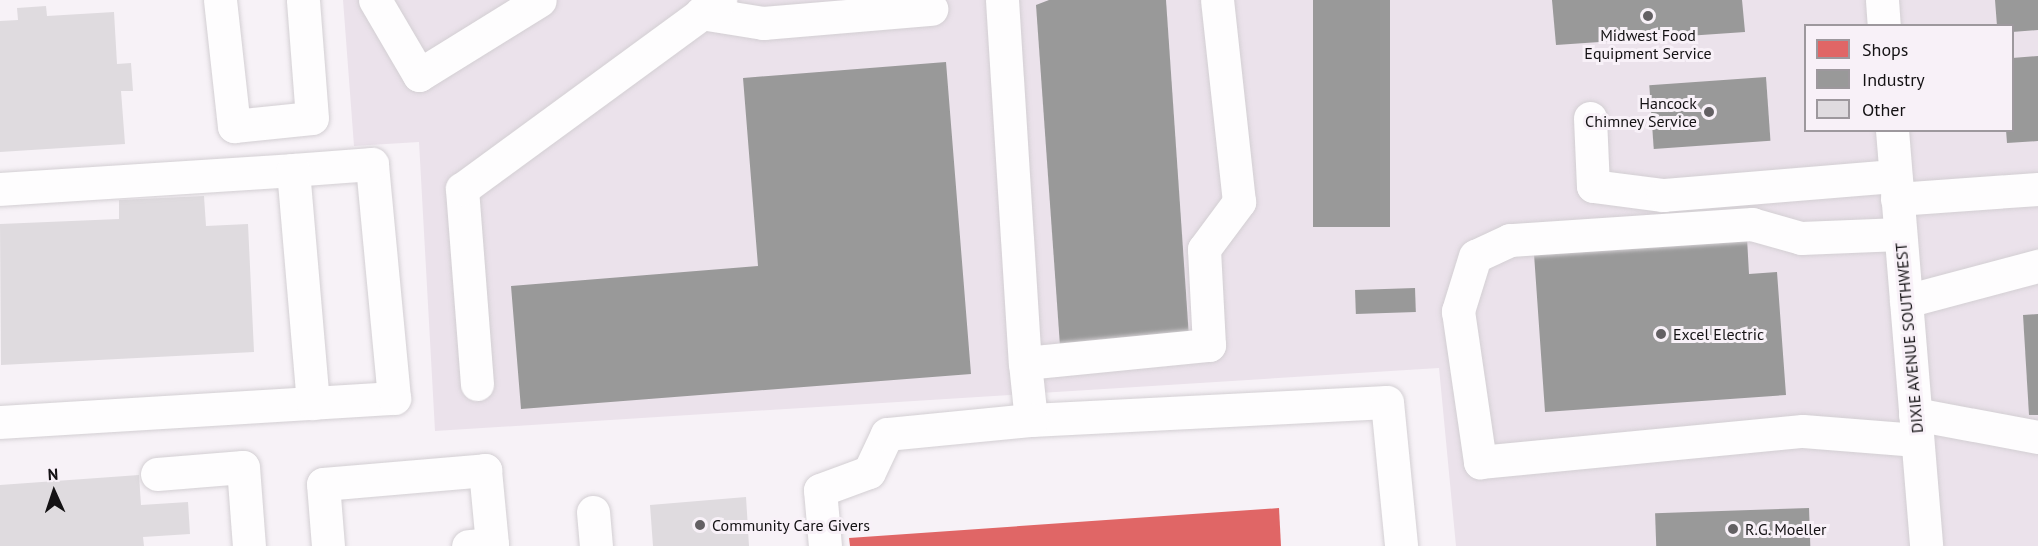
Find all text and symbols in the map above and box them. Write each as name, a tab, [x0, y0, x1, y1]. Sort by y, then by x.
marker: Midwest Food Equipment Service	[1641, 9, 1655, 23]
legend	[1804, 24, 2014, 132]
place label: Midwest Food Equipment Service	[1584, 25, 1712, 63]
text: Shops	[1862, 38, 1908, 61]
text: Industry	[1862, 68, 1925, 91]
place label: Hancock Chimney Service	[1585, 93, 1697, 131]
text: Other	[1862, 98, 1906, 121]
marker: Hancock Chimney Service	[1702, 105, 1716, 119]
street label: DIXIE AVENUE SOUTHWEST	[1891, 242, 1927, 434]
place label: Excel Electric	[1673, 324, 1764, 344]
marker: Excel Electric	[1654, 327, 1668, 341]
north arrow	[24, 462, 84, 522]
text: N	[47, 464, 59, 484]
place label: Community Care Givers	[712, 515, 871, 535]
marker: Community Care Givers	[693, 518, 707, 532]
place label: R.G. Moeller	[1745, 519, 1828, 539]
marker: R.G. Moeller	[1726, 522, 1740, 536]

